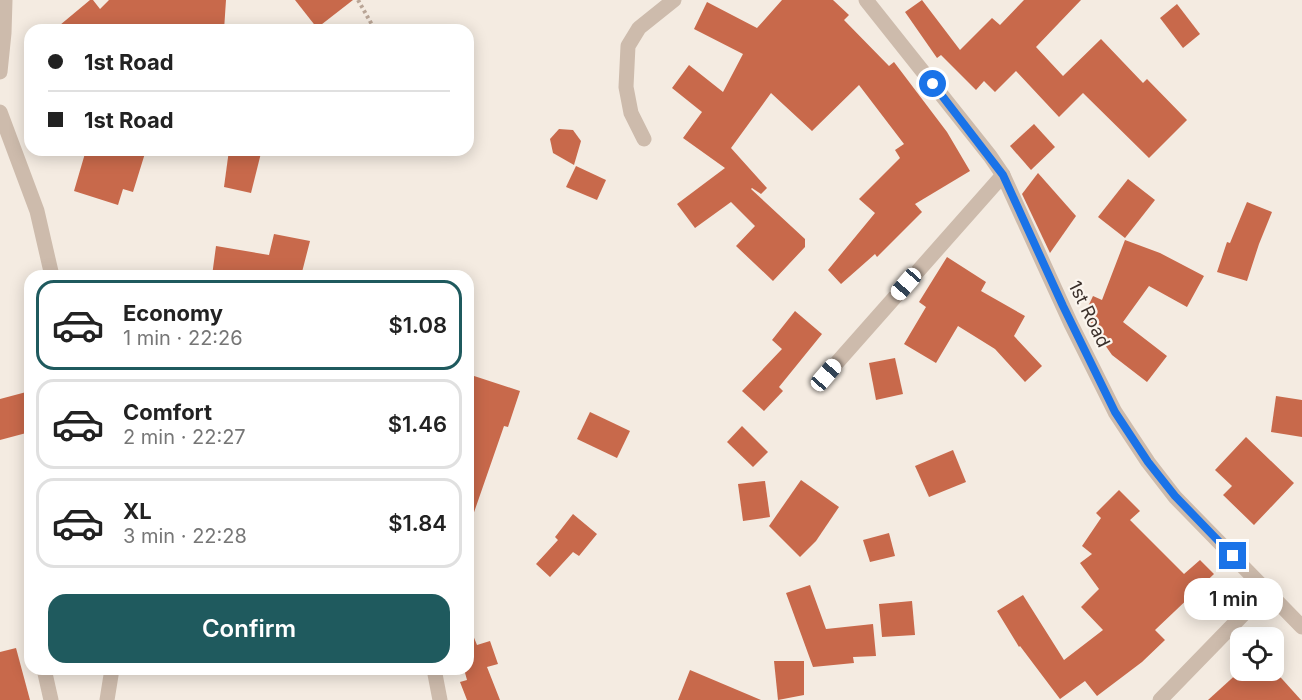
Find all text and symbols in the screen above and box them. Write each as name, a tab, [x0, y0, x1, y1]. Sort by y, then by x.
text: 1st Road	[84, 49, 174, 75]
route start	[919, 70, 946, 97]
text: 1st Road	[84, 107, 174, 133]
car	[887, 265, 925, 303]
street label: 1st Road	[1064, 277, 1114, 350]
icon: car	[51, 298, 105, 352]
text: Economy	[123, 300, 223, 326]
text: $1.08	[388, 312, 447, 338]
text: 1 min · 22:26	[123, 326, 243, 350]
car	[807, 356, 845, 394]
icon: car	[51, 397, 105, 451]
text: Comfort	[123, 399, 212, 425]
text: $1.46	[388, 411, 447, 437]
text: 2 min · 22:27	[123, 425, 246, 449]
icon: car	[51, 496, 105, 550]
text: XL	[123, 498, 152, 524]
text: $1.84	[388, 510, 447, 536]
text: 3 min · 22:28	[123, 524, 247, 548]
route end	[1219, 542, 1246, 569]
callout: 1 min	[1184, 577, 1282, 619]
text: 1 min	[1209, 587, 1258, 611]
button: Confirm	[48, 594, 450, 663]
map controls	[1230, 627, 1284, 681]
button: locate	[1230, 627, 1284, 681]

